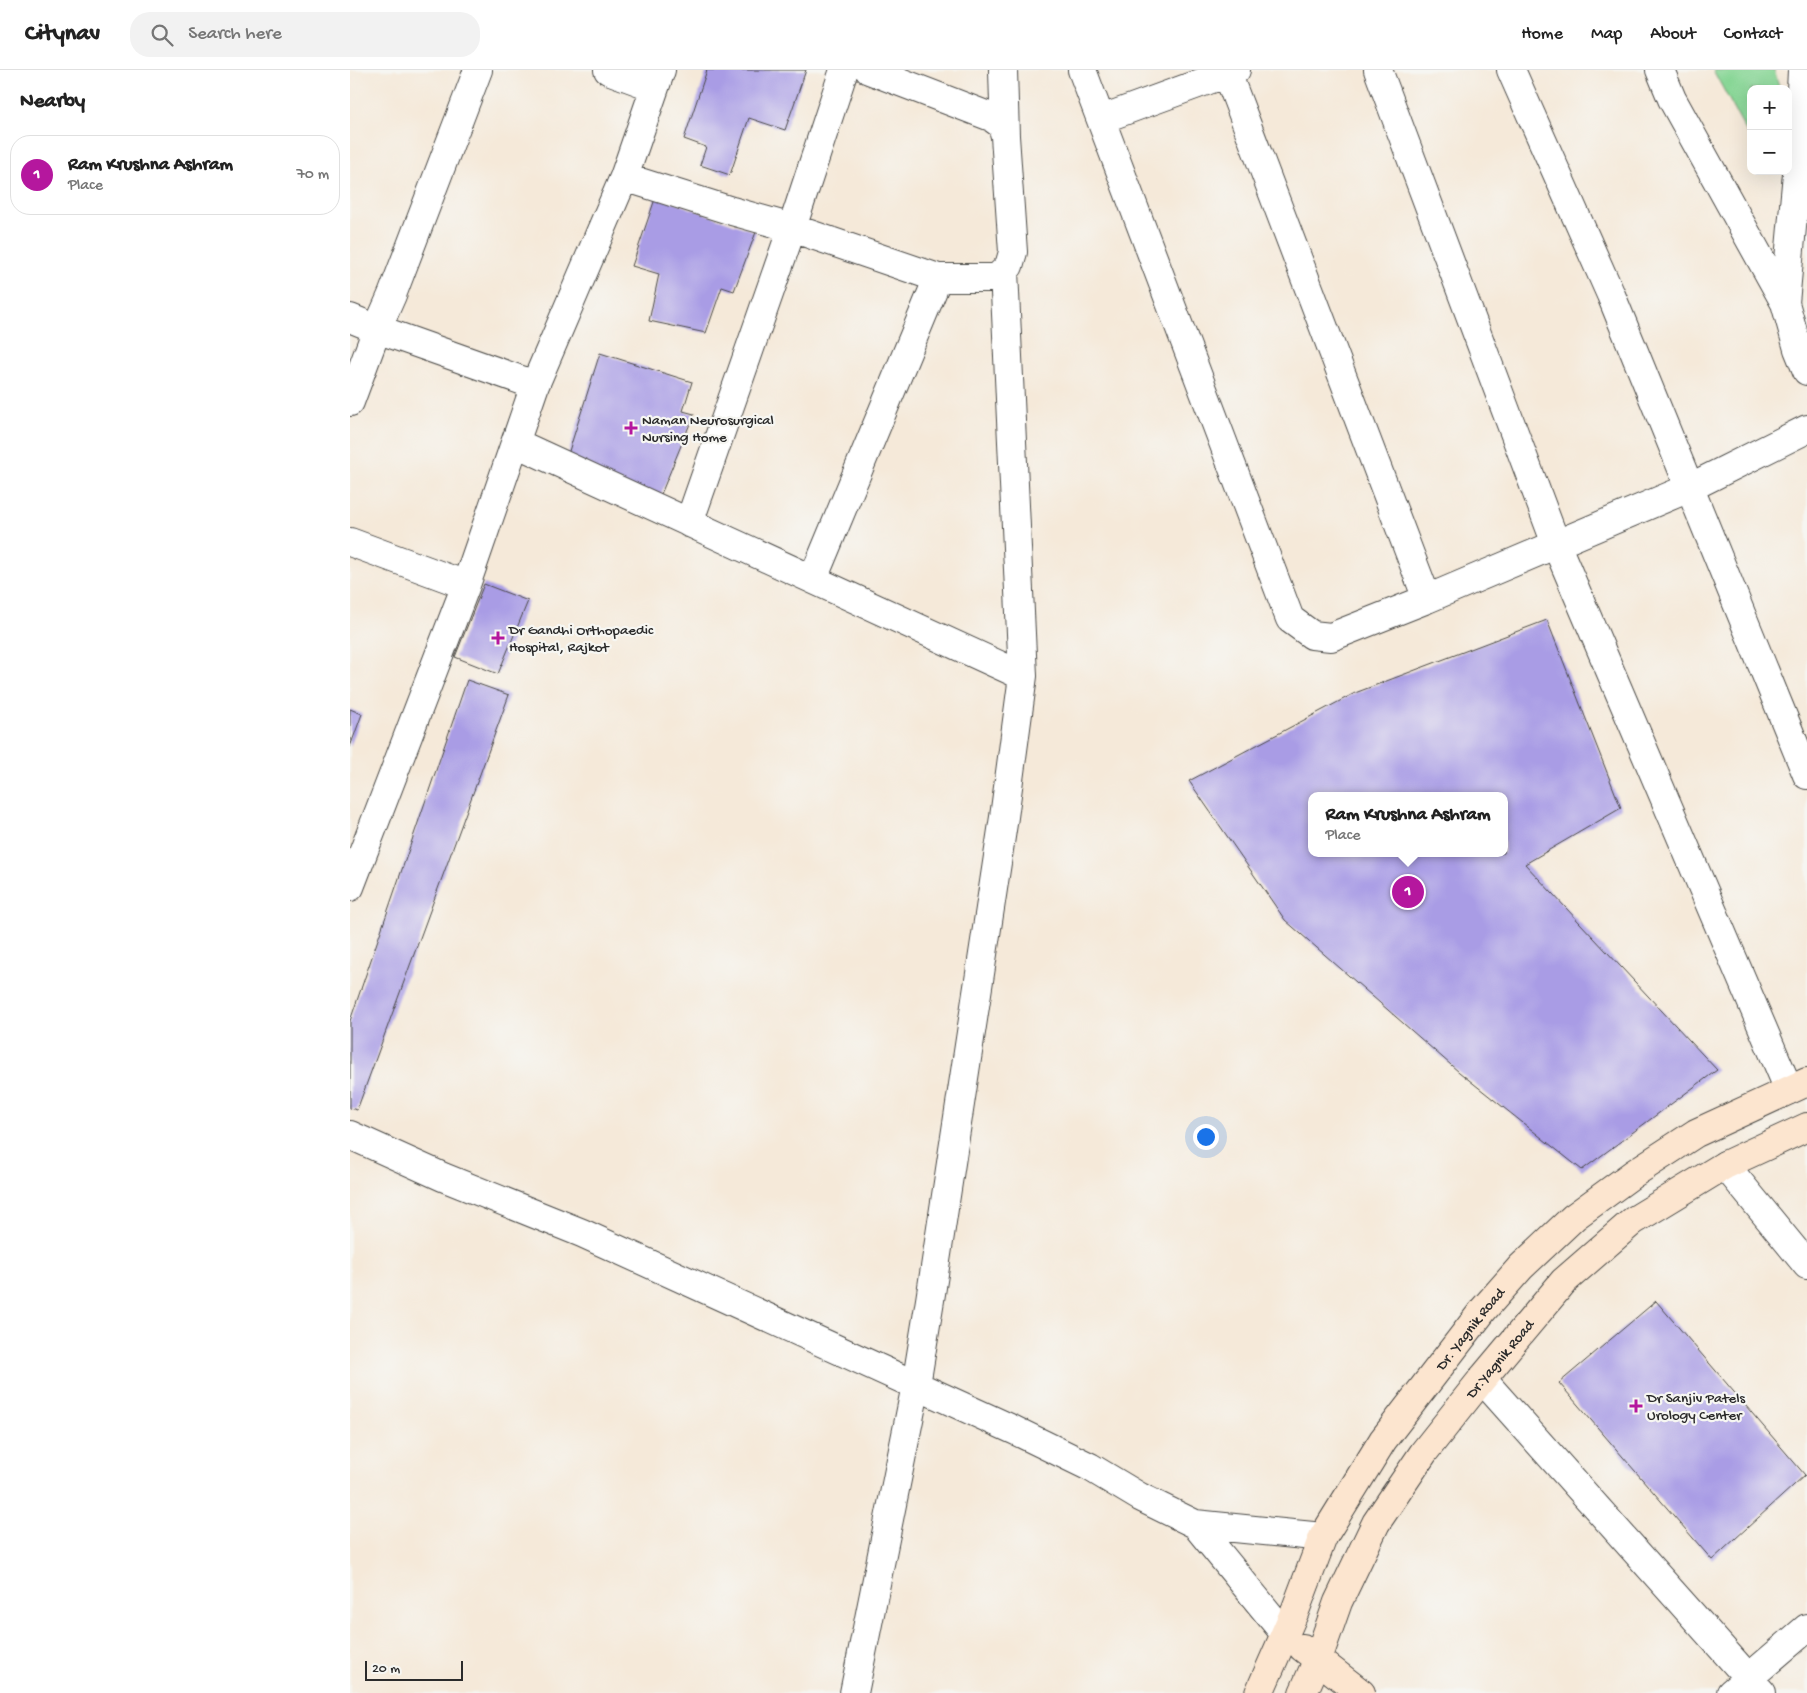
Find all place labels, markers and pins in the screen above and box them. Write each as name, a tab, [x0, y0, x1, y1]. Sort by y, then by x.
place label: Naman Neurosurgical Nursing Home	[642, 412, 774, 447]
marker: Naman Neurosurgical Nursing Home	[624, 421, 638, 435]
place label: Dr Gandhi Orthopaedic Hospital, Rajkot	[508, 622, 654, 657]
marker: Dr Gandhi Orthopaedic Hospital, Rajkot	[491, 631, 505, 645]
pin: 1	[1392, 873, 1424, 911]
place label: Dr Sanjiv Patels Urology Center	[1646, 1390, 1746, 1425]
marker: Dr Sanjiv Patels Urology Center	[1629, 1399, 1643, 1413]

